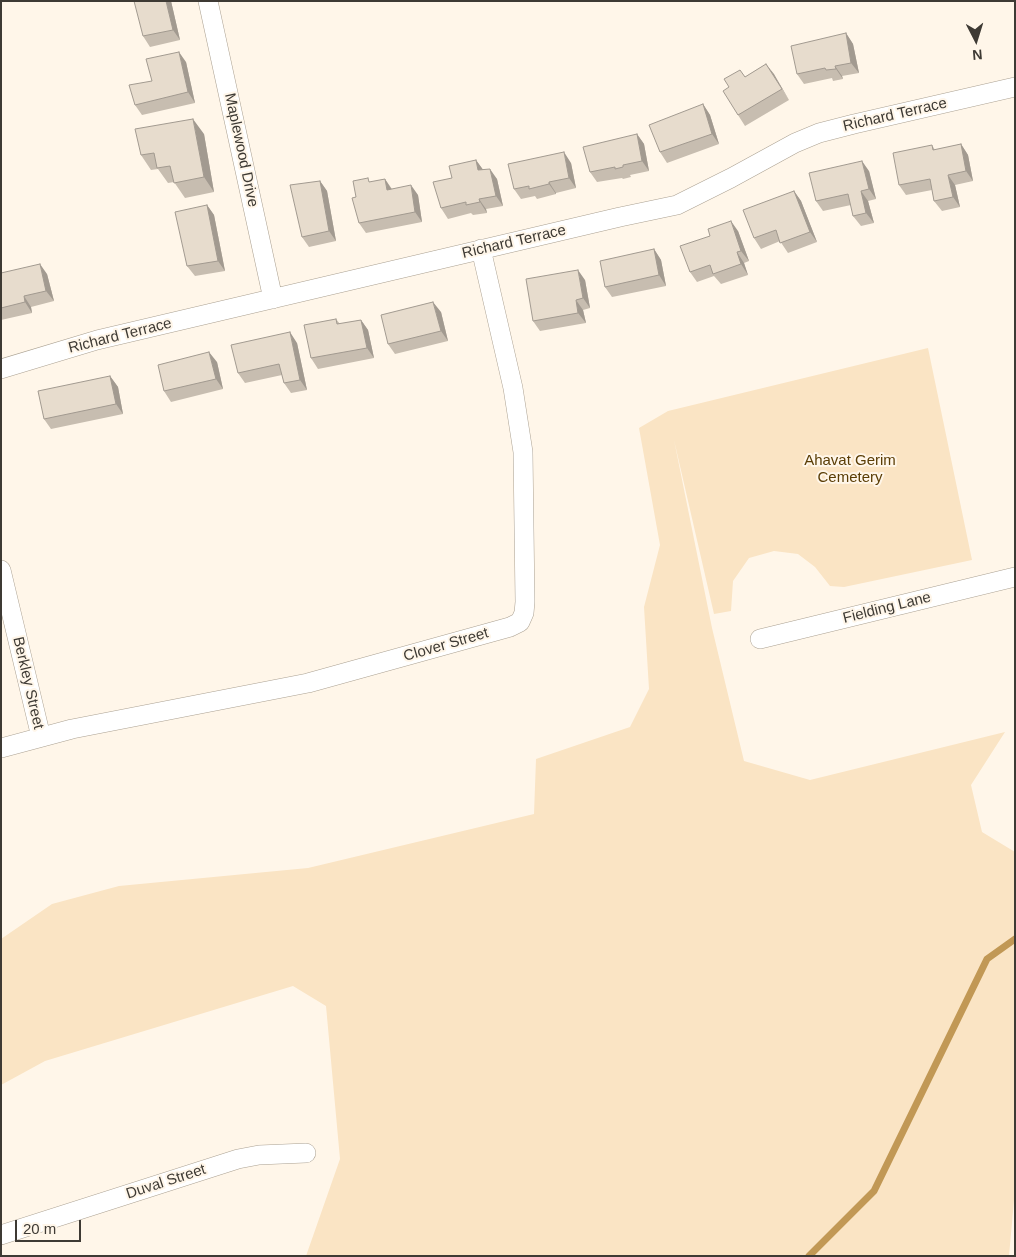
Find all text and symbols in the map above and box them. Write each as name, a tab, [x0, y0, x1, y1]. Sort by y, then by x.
north arrow	[951, 15, 1001, 65]
text: N	[972, 47, 983, 63]
street label: Maplewood Drive	[220, 91, 262, 209]
street label: Richard Terrace	[841, 94, 949, 136]
street label: Richard Terrace	[460, 221, 568, 263]
street label: Richard Terrace	[66, 314, 174, 358]
park label: Ahavat Gerim Cemetery	[804, 452, 896, 487]
street label: Fielding Lane	[841, 588, 933, 628]
street label: Clover Street	[401, 624, 491, 666]
street label: Berkley Street	[9, 635, 47, 731]
street label: Duval Street	[124, 1161, 208, 1203]
scale bar	[18, 1210, 84, 1242]
text: 20 m	[23, 1220, 56, 1237]

